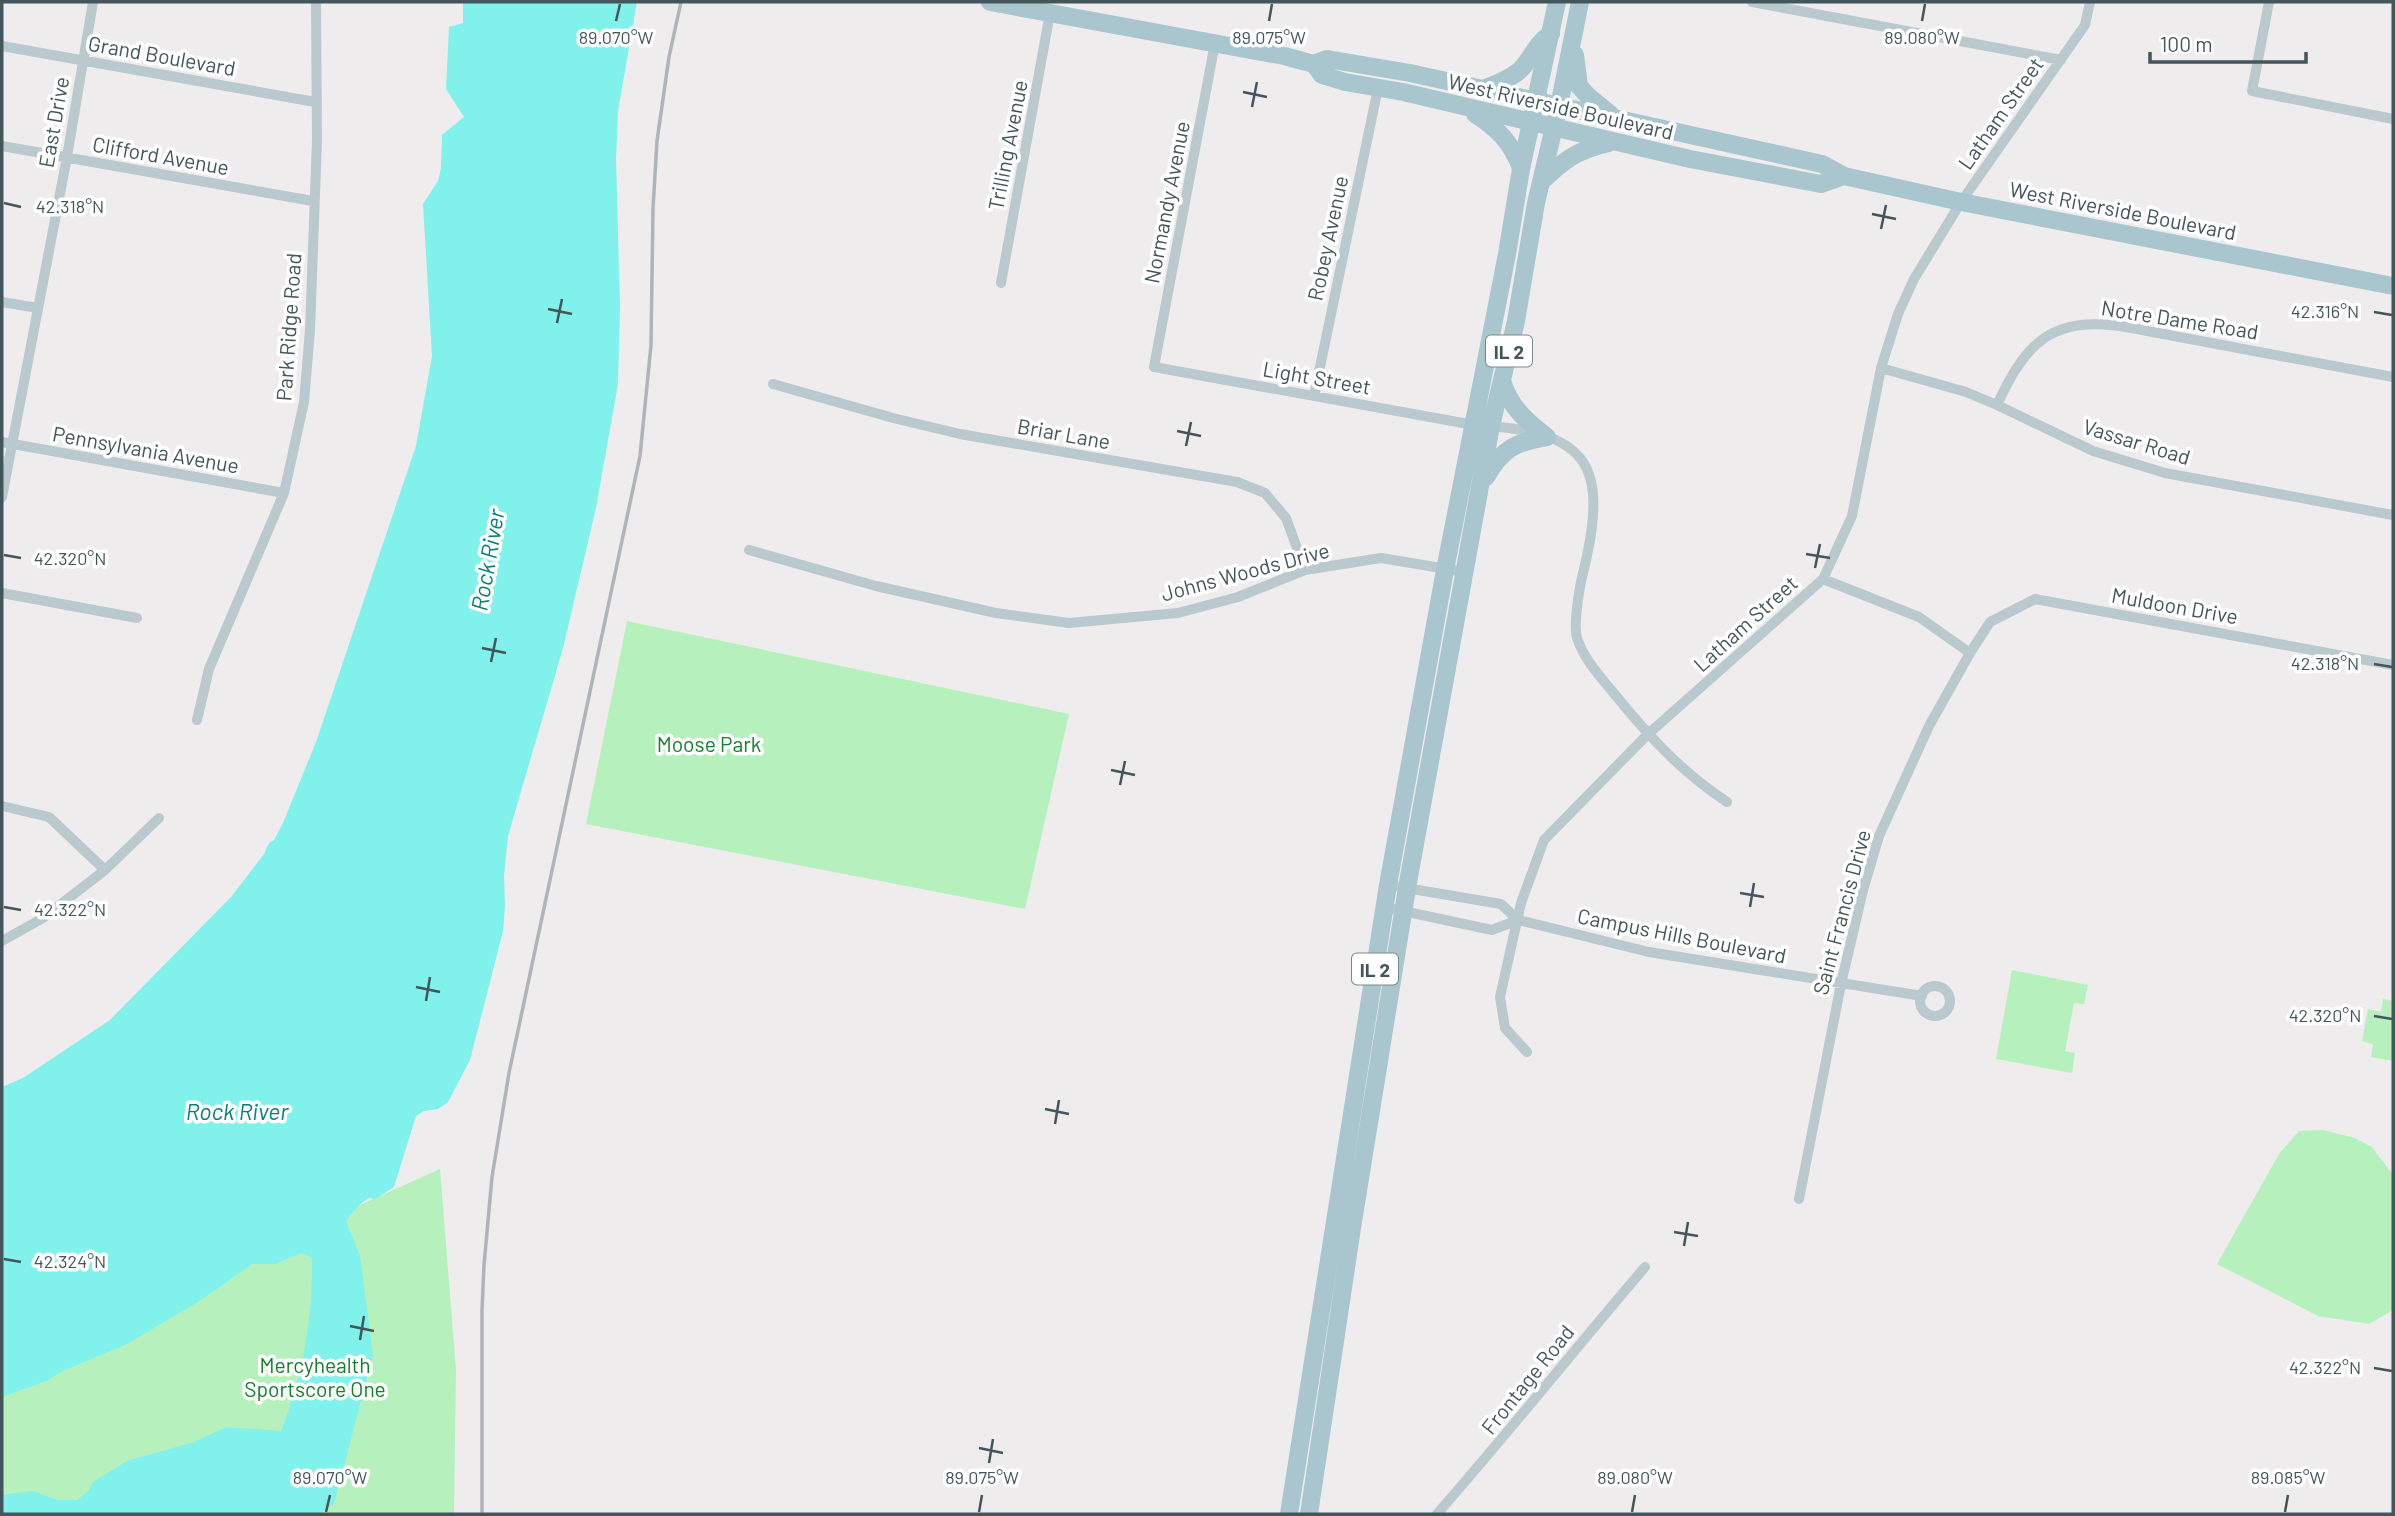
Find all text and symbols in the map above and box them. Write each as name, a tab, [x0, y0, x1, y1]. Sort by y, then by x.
scale bar	[2150, 21, 2306, 65]
text: 89.070°W	[579, 26, 654, 48]
text: 89.075°W	[1232, 26, 1306, 48]
text: 89.080°W	[1884, 26, 1960, 48]
street label: Grand Boulevard	[86, 30, 238, 80]
text: 100 m	[2160, 31, 2213, 56]
street label: Latham Street	[1952, 52, 2048, 174]
street label: West Riverside Boulevard	[1446, 68, 1676, 144]
street label: East Drive	[33, 74, 73, 170]
street label: Trilling Avenue	[982, 78, 1032, 212]
street label: Normandy Avenue	[1138, 119, 1194, 285]
street label: Clifford Avenue	[91, 131, 231, 179]
street label: Robey Avenue	[1302, 173, 1352, 303]
street label: West Riverside Boulevard	[2008, 176, 2238, 244]
text: 42.318°N	[36, 195, 104, 217]
street label: Park Ridge Road	[270, 252, 306, 402]
street label: Notre Dame Road	[2100, 294, 2260, 344]
text: 42.316°N	[2291, 300, 2359, 322]
road number: IL 2	[1486, 336, 1532, 366]
street label: Light Street	[1261, 355, 1373, 399]
street label: Briar Lane	[1016, 413, 1112, 453]
street label: Vassar Road	[2080, 413, 2194, 469]
street label: Pennsylvania Avenue	[51, 420, 241, 478]
water label: Rock River	[464, 506, 510, 613]
street label: Johns Woods Drive	[1158, 536, 1332, 606]
text: 42.320°N	[34, 547, 106, 569]
street label: Latham Street	[1688, 570, 1802, 676]
street label: Muldoon Drive	[2110, 582, 2240, 628]
text: 42.318°N	[2291, 652, 2359, 674]
park label: Moose Park	[657, 731, 761, 756]
street label: Saint Francis Drive	[1807, 827, 1875, 997]
text: 42.322°N	[34, 898, 106, 920]
street label: Campus Hills Boulevard	[1576, 903, 1788, 967]
road number: IL 2	[1352, 953, 1398, 984]
text: 42.320°N	[2289, 1004, 2361, 1026]
water label: Rock River	[186, 1097, 289, 1125]
text: 42.324°N	[34, 1250, 106, 1272]
street label: Frontage Road	[1475, 1319, 1579, 1439]
park label: Mercyhealth Sportscore One	[244, 1352, 386, 1401]
text: 42.322°N	[2289, 1356, 2361, 1378]
text: 89.070°W	[293, 1466, 368, 1488]
text: 89.075°W	[945, 1466, 1019, 1488]
text: 89.080°W	[1597, 1466, 1673, 1488]
text: 89.085°W	[2251, 1466, 2325, 1488]

